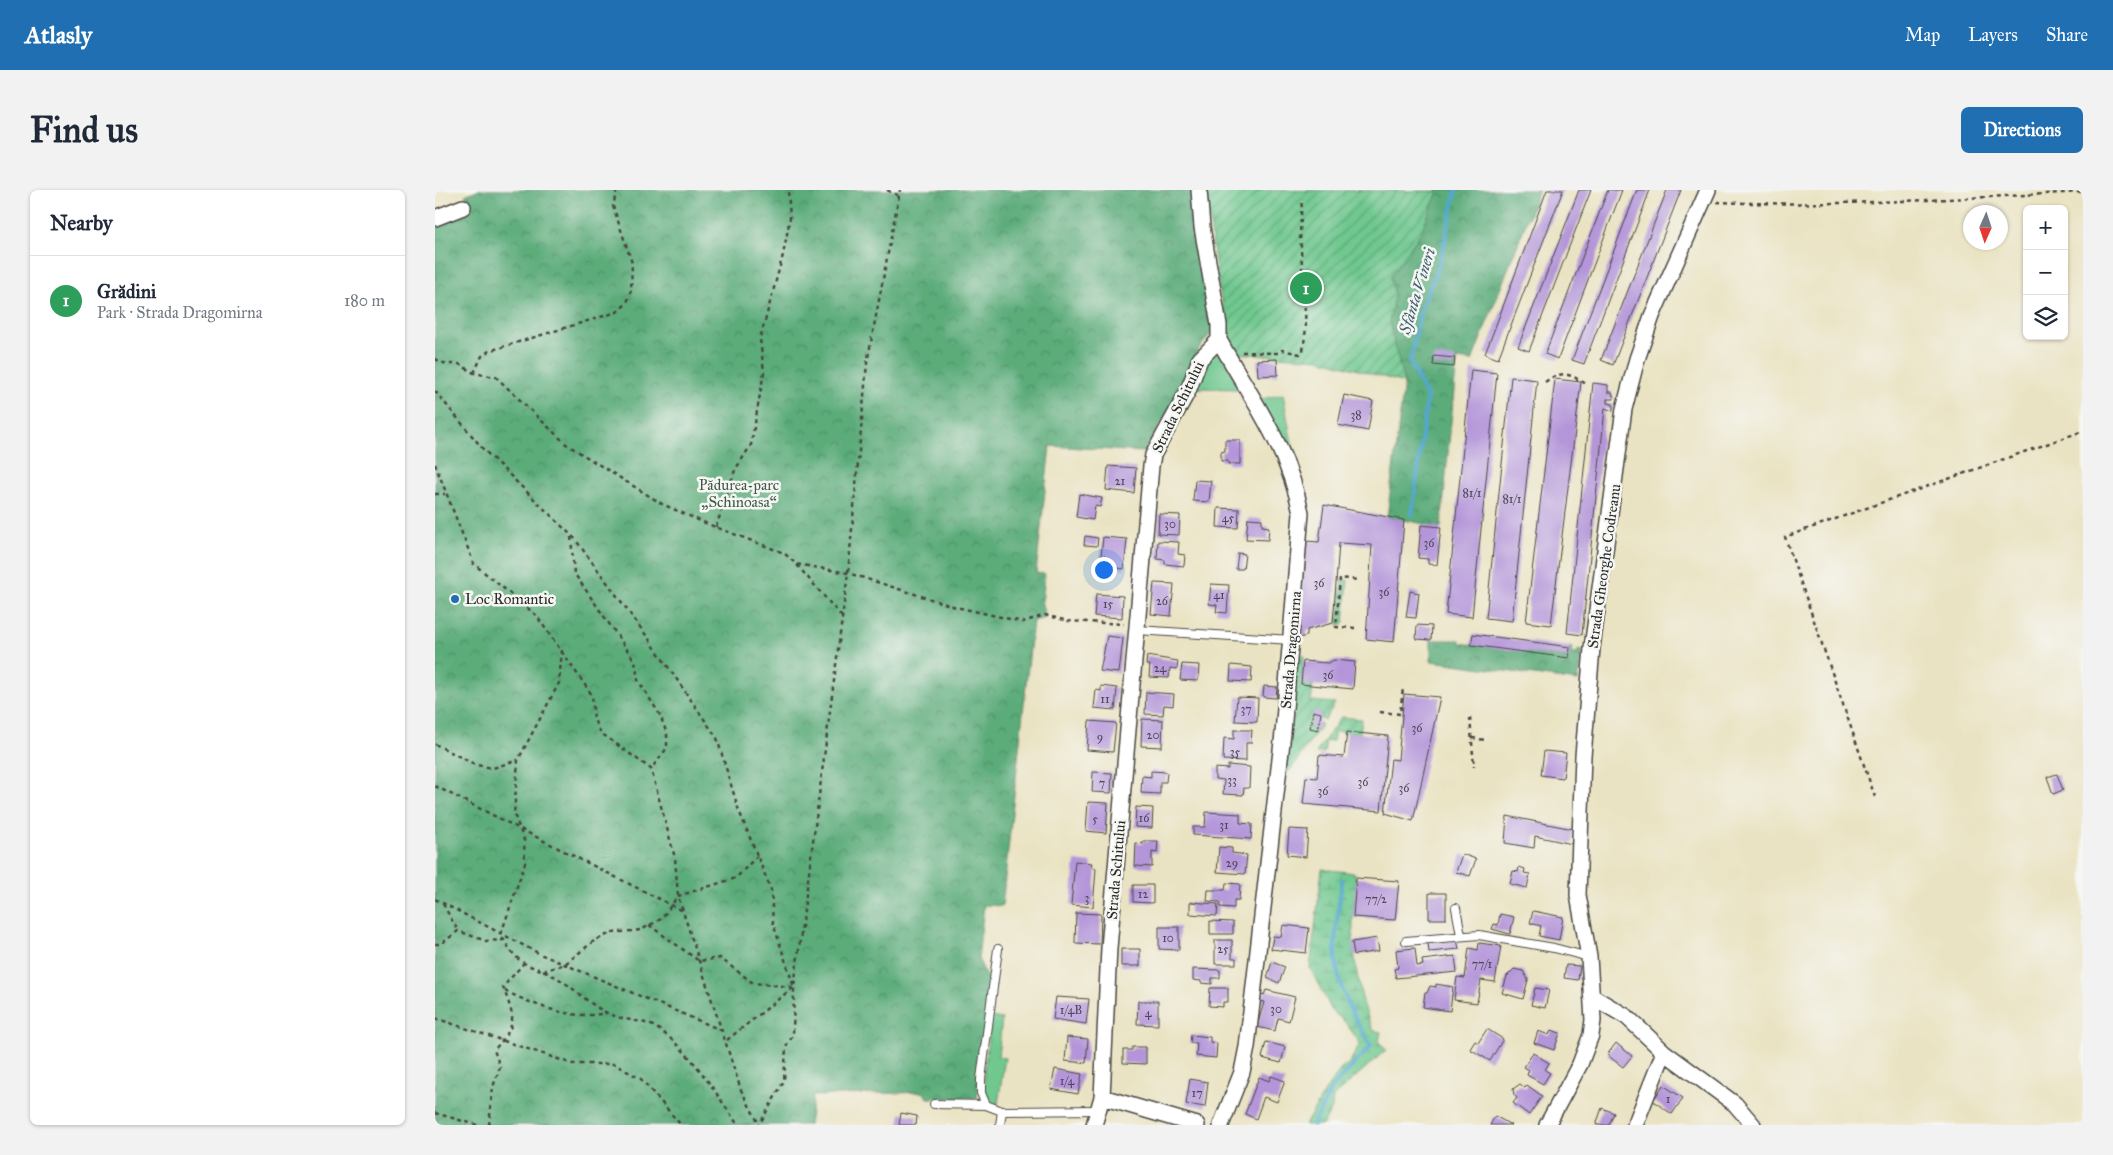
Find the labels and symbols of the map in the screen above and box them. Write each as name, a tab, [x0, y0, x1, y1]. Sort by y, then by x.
north arrow	[1963, 205, 2008, 250]
water label: Sfânta Vineri	[1395, 245, 1439, 337]
pin: 1	[1290, 269, 1322, 307]
street label: Strada Schitului	[1148, 358, 1208, 456]
house number: 38	[1350, 408, 1362, 422]
house number: 21	[1115, 474, 1126, 488]
park label: Pădurea-parc „Schinoasa“	[699, 476, 779, 511]
street label: Strada Gheorghe Codreanu	[1584, 483, 1624, 649]
house number: 81/1	[1462, 486, 1482, 500]
house number: 81/1	[1502, 492, 1522, 506]
house number: 45	[1222, 511, 1235, 525]
house number: 30	[1164, 517, 1176, 531]
house number: 36	[1424, 536, 1435, 550]
your location	[1091, 557, 1117, 583]
house number: 36	[1314, 576, 1325, 590]
house number: 36	[1379, 585, 1390, 599]
house number: 41	[1213, 588, 1225, 602]
place label: Loc Romantic	[465, 590, 554, 608]
street label: Strada Dragomirna	[1277, 590, 1305, 710]
marker: Loc Romantic	[449, 593, 461, 605]
house number: 26	[1156, 594, 1169, 608]
house number: 15	[1103, 597, 1114, 611]
house number: 24	[1154, 661, 1167, 675]
house number: 36	[1323, 668, 1334, 682]
house number: 11	[1100, 692, 1110, 706]
house number: 37	[1240, 702, 1252, 716]
house number: 36	[1412, 721, 1423, 735]
house number: 20	[1147, 728, 1159, 742]
house number: 9	[1097, 730, 1103, 744]
house number: 35	[1230, 745, 1241, 759]
house number: 33	[1227, 773, 1237, 787]
house number: 36	[1358, 775, 1369, 789]
house number: 7	[1099, 776, 1105, 790]
house number: 36	[1399, 781, 1410, 795]
house number: 36	[1318, 784, 1329, 798]
house number: 16	[1139, 811, 1150, 825]
house number: 5	[1092, 812, 1098, 826]
house number: 31	[1219, 818, 1229, 832]
street label: Strada Schitului	[1103, 820, 1129, 920]
house number: 29	[1226, 856, 1238, 870]
house number: 12	[1138, 887, 1148, 901]
house number: 3	[1085, 891, 1090, 905]
house number: 77/2	[1365, 892, 1387, 906]
house number: 10	[1162, 931, 1174, 945]
house number: 25	[1217, 942, 1229, 956]
house number: 77/1	[1472, 957, 1493, 971]
house number: 30	[1270, 1002, 1282, 1016]
house number: 1/4B	[1060, 1003, 1082, 1017]
house number: 4	[1145, 1006, 1152, 1020]
house number: 1/4	[1060, 1074, 1074, 1088]
house number: 17	[1191, 1086, 1203, 1100]
house number: 1	[1666, 1092, 1671, 1106]

